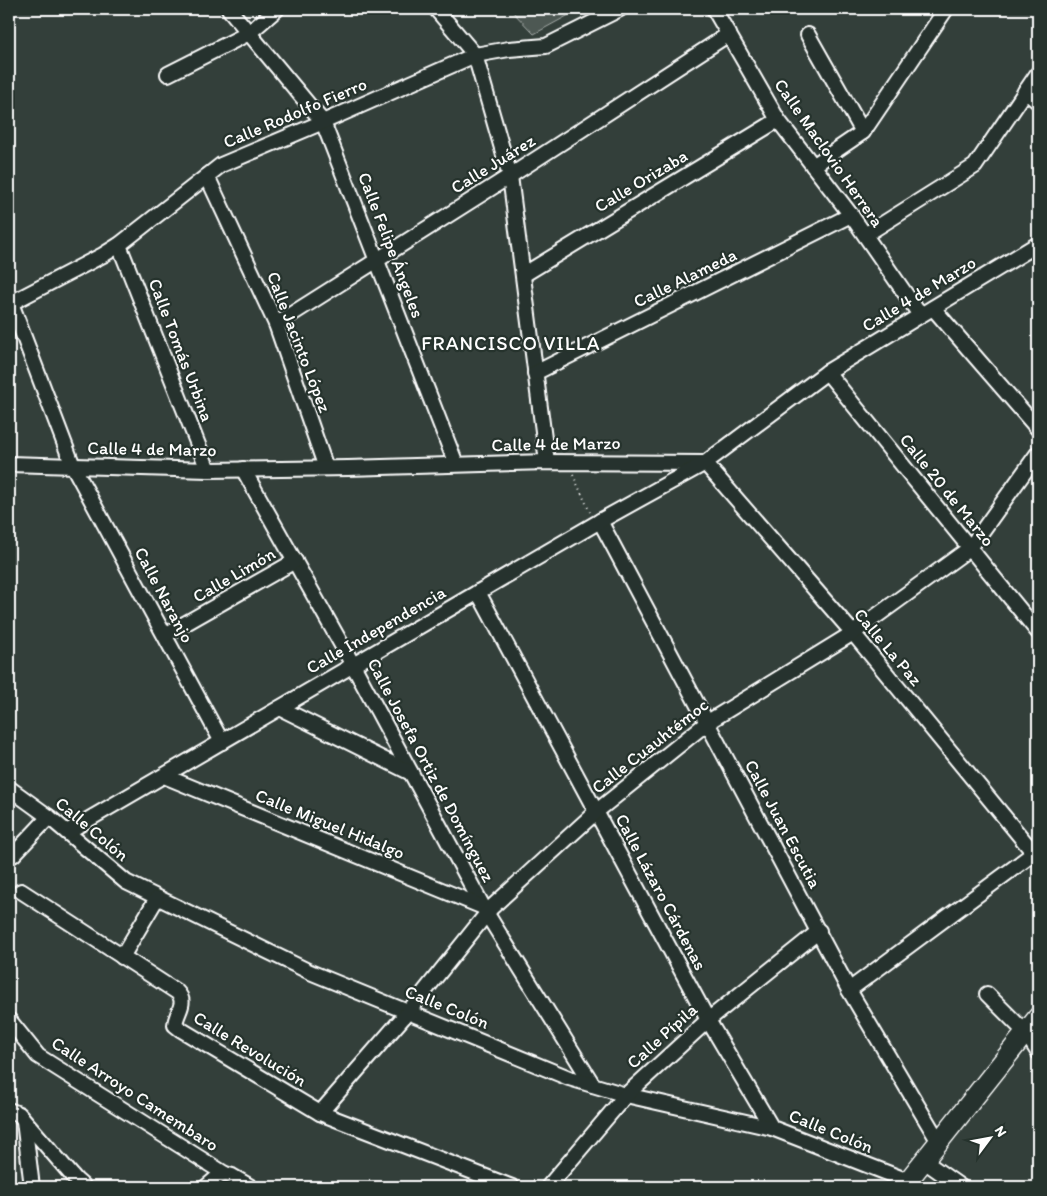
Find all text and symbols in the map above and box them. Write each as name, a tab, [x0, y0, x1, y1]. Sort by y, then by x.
street label: Calle Rodolfo Fierro	[220, 73, 370, 153]
street label: Calle Maclovio Herrera	[769, 74, 889, 232]
street label: Calle Juárez	[447, 129, 540, 199]
street label: Calle Orizaba	[591, 145, 692, 217]
street label: Calle Felipe Ángeles	[353, 169, 429, 321]
street label: Calle Alameda	[630, 244, 740, 312]
street label: Calle 4 de Marzo	[858, 251, 980, 337]
street label: Calle Jacinto López	[262, 268, 336, 416]
street label: Calle Tomás Urbina	[144, 275, 218, 425]
district label: FRANCISCO VILLA	[421, 331, 601, 355]
street label: Calle 20 de Marzo	[895, 429, 999, 551]
street label: Calle 4 de Marzo	[491, 432, 621, 456]
street label: Calle 4 de Marzo	[87, 437, 217, 461]
street label: Calle Limón	[189, 542, 279, 608]
street label: Calle Naranjo	[130, 543, 198, 647]
street label: Calle Independencia	[302, 581, 450, 679]
street label: Calle La Paz	[849, 604, 927, 691]
street label: Calle Josefa Ortiz de Domínguez	[362, 654, 500, 886]
street label: Calle Cuauhtémoc	[587, 694, 713, 798]
street label: Calle Juan Escutia	[740, 756, 826, 893]
street label: Calle Miguel Hidalgo	[252, 784, 408, 864]
street label: Calle Colón	[51, 792, 133, 866]
street label: Calle Lázaro Cárdenas	[610, 810, 712, 974]
street label: Calle Colón	[402, 980, 492, 1034]
street label: Calle Pípila	[622, 998, 702, 1073]
street label: Calle Revolución	[189, 1007, 311, 1091]
street label: Calle Arroyo Camembaro	[47, 1032, 223, 1156]
street label: Calle Colón	[786, 1104, 876, 1158]
north arrow	[964, 1114, 1014, 1164]
text: N	[991, 1123, 1010, 1140]

